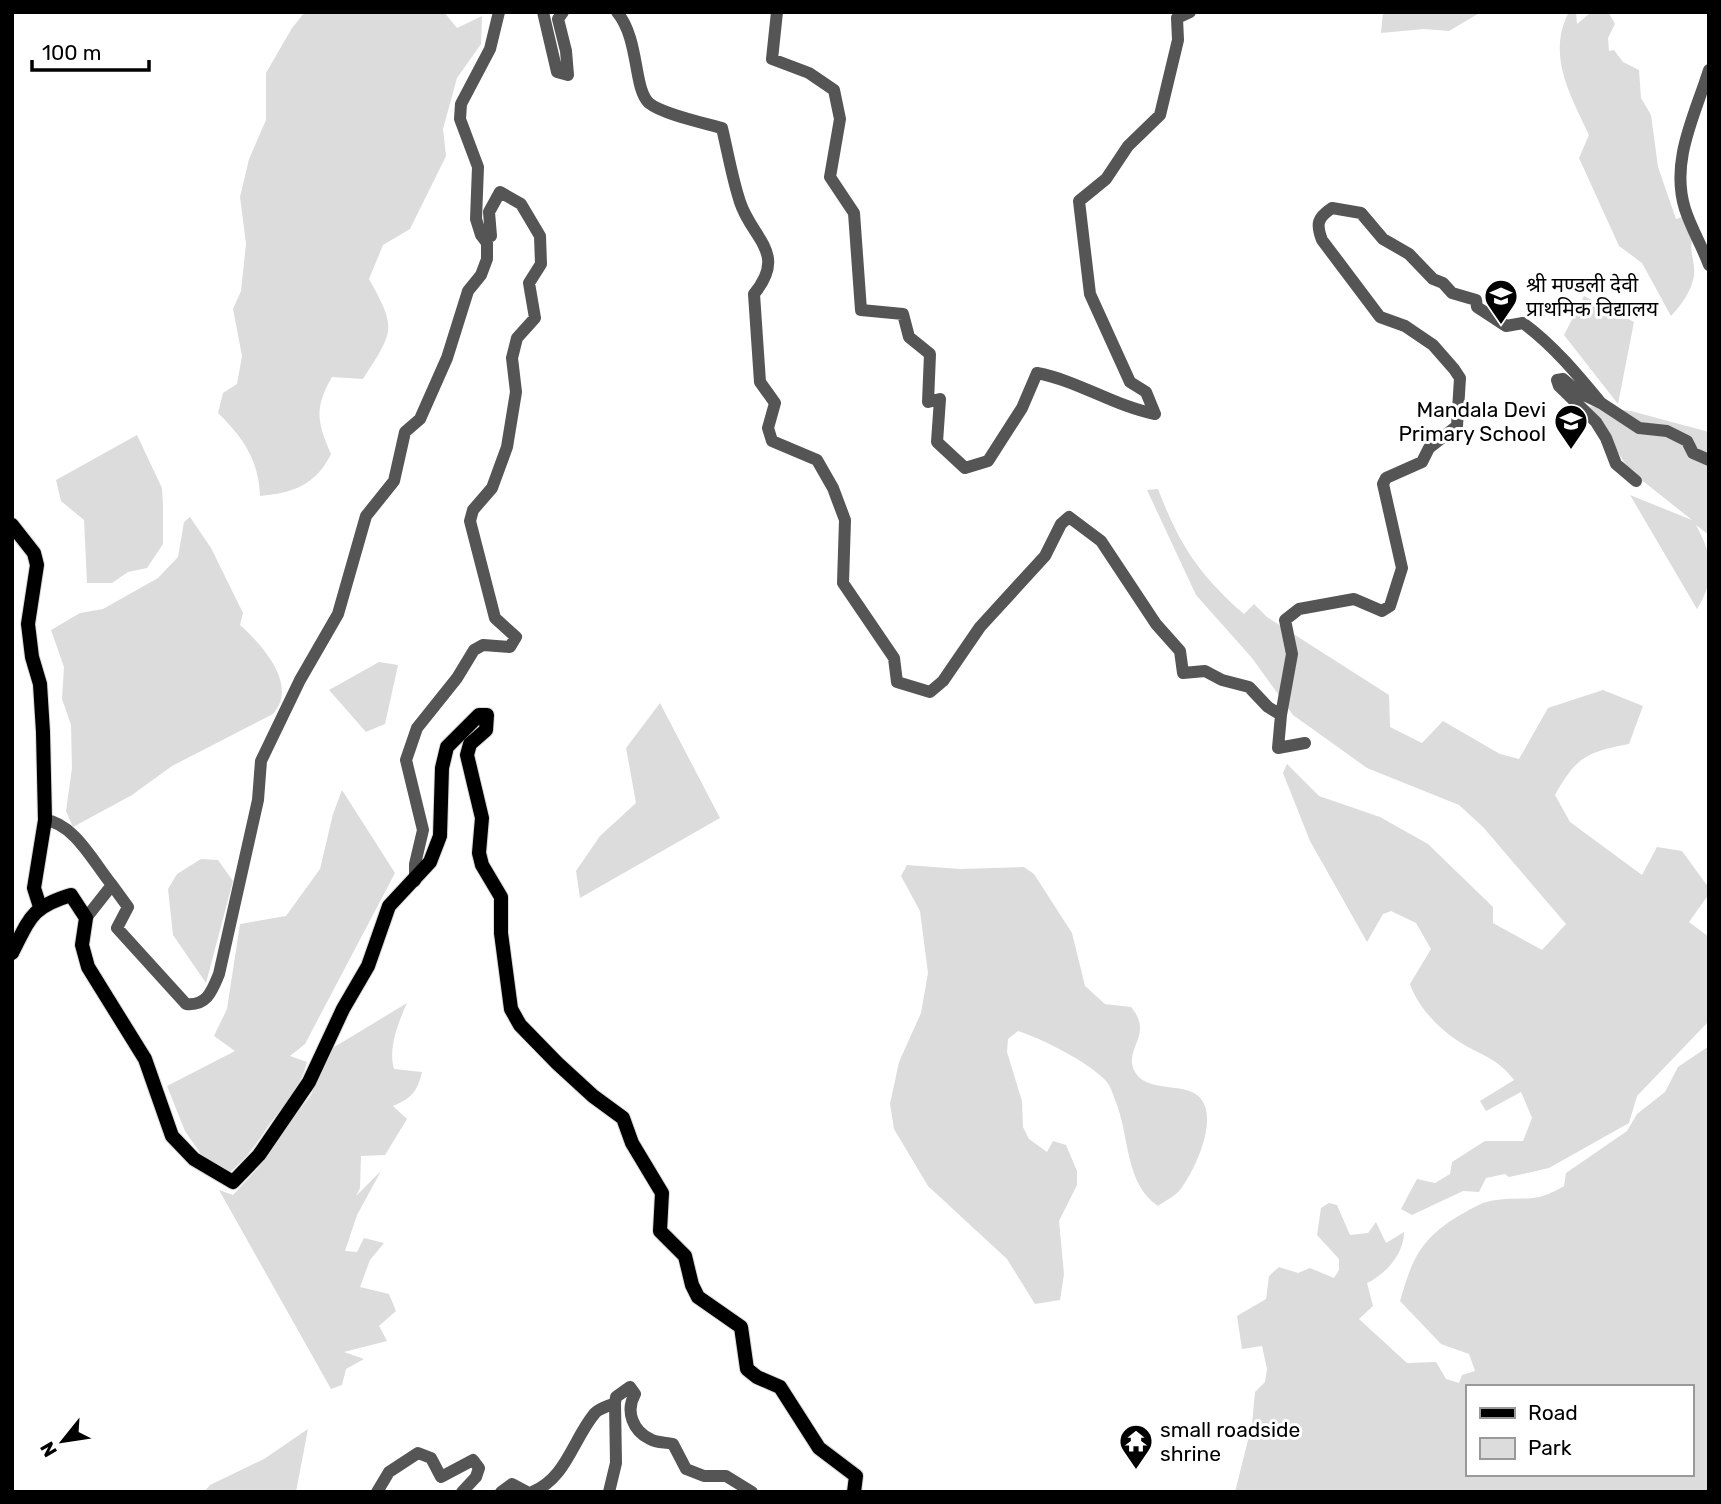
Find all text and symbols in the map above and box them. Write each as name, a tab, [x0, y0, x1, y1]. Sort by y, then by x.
scale bar	[32, 28, 149, 72]
text: 100 m	[42, 40, 101, 65]
place label: श्री मण्डली देवी प्राथमिक विद्यालय	[1526, 272, 1659, 321]
school or university icon: श्री मण्डली देवी प्राथमिक विद्यालय	[1482, 277, 1520, 326]
place label: Mandala Devi Primary School	[1398, 397, 1546, 446]
school or university icon: Mandala Devi Primary School	[1552, 402, 1590, 451]
legend	[1466, 1385, 1693, 1476]
text: Road	[1528, 1400, 1578, 1425]
north arrow	[28, 1406, 98, 1476]
place label: small roadside shrine	[1160, 1417, 1300, 1466]
temple icon: small roadside shrine	[1117, 1422, 1155, 1471]
text: Park	[1528, 1435, 1572, 1460]
text: N	[35, 1438, 62, 1461]

